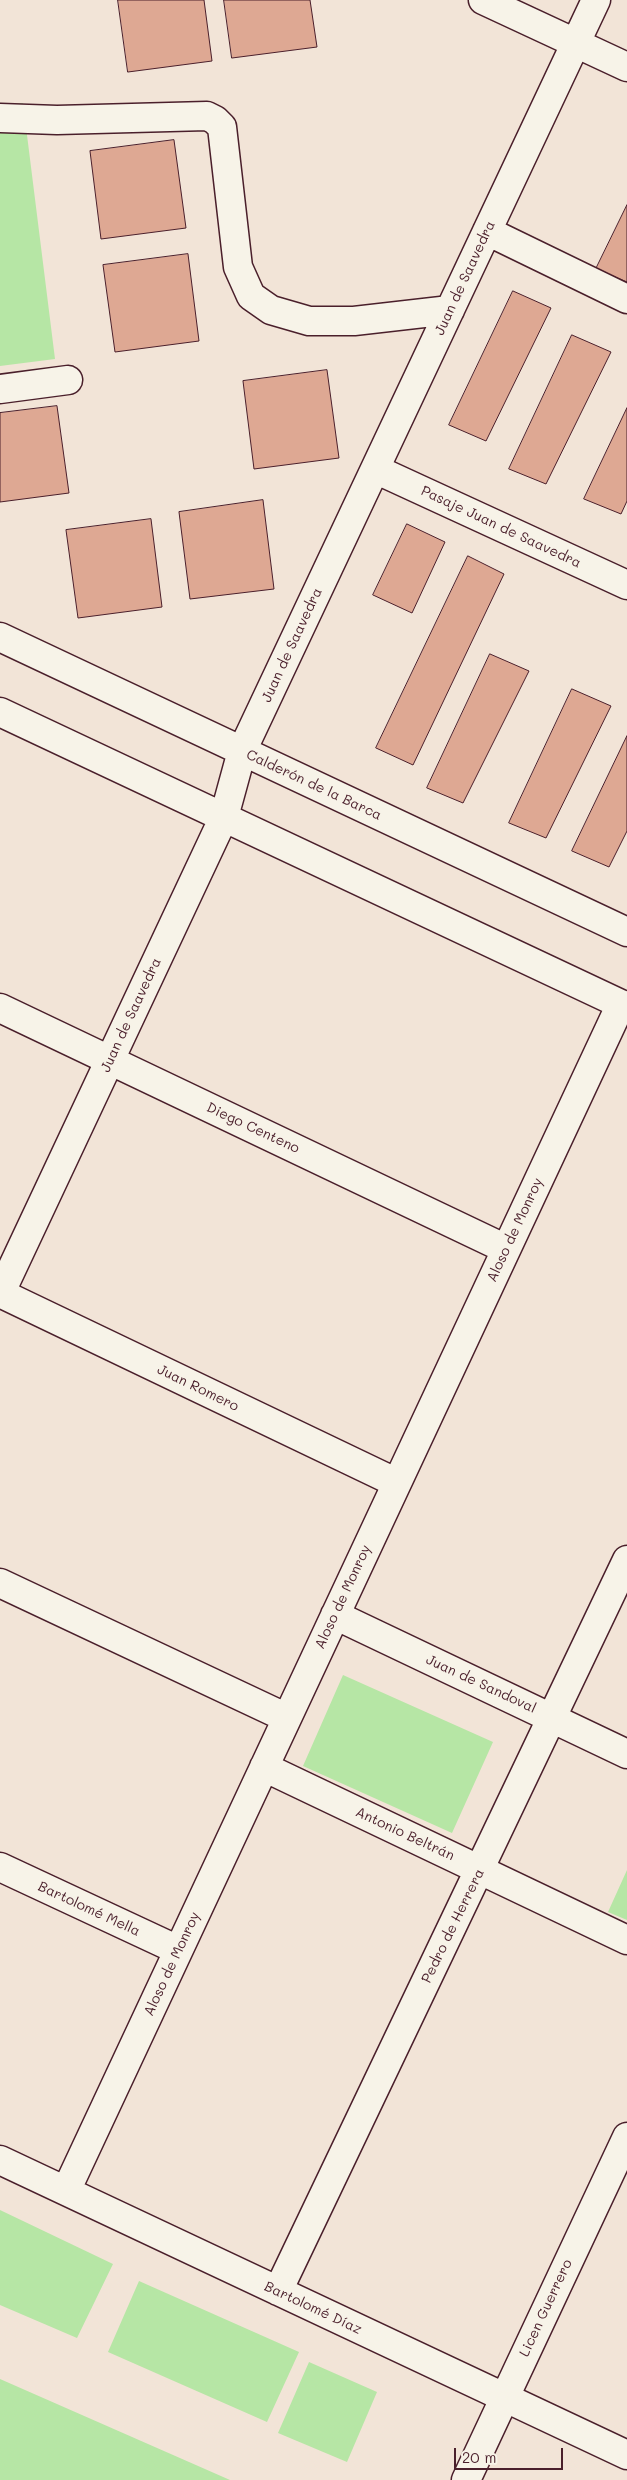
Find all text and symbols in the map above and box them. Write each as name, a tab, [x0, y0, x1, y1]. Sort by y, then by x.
street label: Juan de Saavedra	[431, 218, 499, 338]
street label: Pasaje Juan de Saavedra	[418, 482, 584, 572]
street label: Juan de Saavedra	[258, 585, 326, 705]
street label: Calderón de la Barca	[244, 746, 384, 824]
street label: Juan de Saavedra	[97, 955, 165, 1075]
street label: Diego Centeno	[204, 1099, 302, 1157]
street label: Aloso de Monroy	[484, 1175, 546, 1285]
street label: Juan Romero	[154, 1361, 242, 1415]
street label: Aloso de Monroy	[312, 1542, 374, 1652]
street label: Juan de Sandoval	[423, 1651, 539, 1717]
street label: Antonio Beltrán	[353, 1804, 457, 1864]
street label: Pedro de Herrera	[418, 1866, 488, 1986]
street label: Bartolomé Mella	[35, 1878, 143, 1940]
street label: Aloso de Monroy	[141, 1909, 203, 2019]
street label: Licen Guerrero	[516, 2257, 576, 2359]
street label: Bartolomé Díaz	[262, 2278, 364, 2338]
scale bar	[457, 2438, 566, 2470]
text: 20 m	[462, 2447, 496, 2467]

